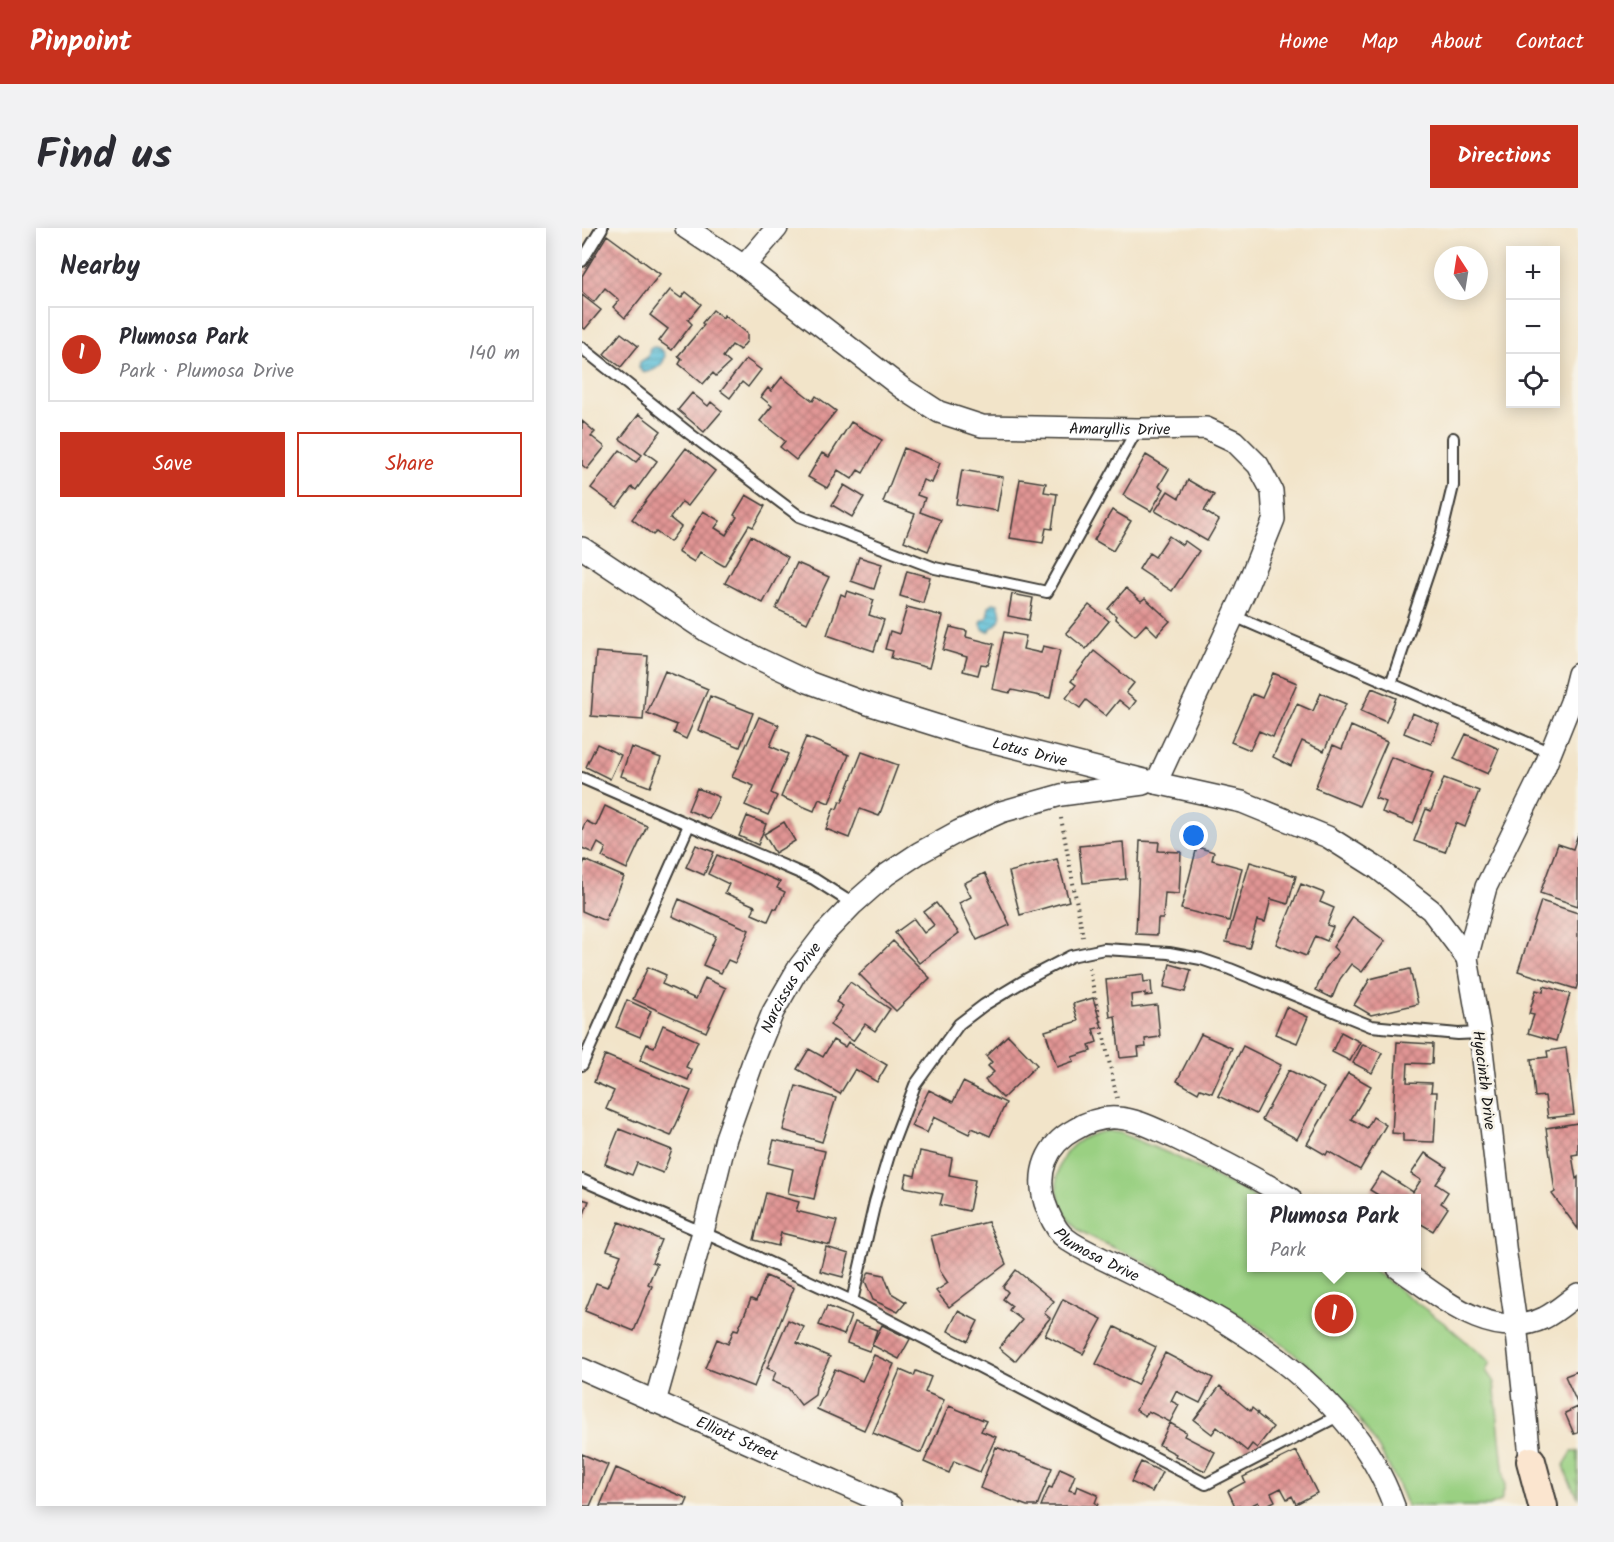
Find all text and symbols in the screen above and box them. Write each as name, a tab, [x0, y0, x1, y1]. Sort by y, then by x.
text: Pinpoint	[30, 20, 131, 65]
text: Home	[1279, 26, 1328, 59]
text: Map	[1361, 26, 1398, 59]
text: About	[1431, 26, 1482, 59]
text: Contact	[1515, 26, 1584, 59]
text: Find us	[36, 123, 172, 190]
button: Directions	[1430, 125, 1578, 188]
text: Nearby	[60, 246, 140, 288]
north arrow	[1434, 246, 1488, 300]
map controls	[1506, 246, 1560, 408]
button: +	[1506, 246, 1560, 300]
button: −	[1506, 300, 1560, 354]
text: Plumosa Park	[119, 321, 248, 356]
text: 1	[78, 338, 85, 370]
text: 140 m	[469, 338, 520, 370]
button: locate	[1506, 354, 1560, 408]
text: Park · Plumosa Drive	[119, 356, 294, 388]
street label: Amaryllis Drive	[1069, 417, 1170, 443]
button: Save	[60, 432, 285, 497]
button: Share	[297, 432, 522, 497]
street label: Lotus Drive	[989, 731, 1070, 774]
your location	[1179, 821, 1208, 850]
street label: Narcissus Drive	[755, 937, 828, 1037]
street label: Hyacinth Drive	[1465, 1029, 1502, 1131]
popup	[1247, 1194, 1421, 1272]
text: Plumosa Park	[1270, 1200, 1398, 1235]
street label: Plumosa Drive	[1047, 1223, 1143, 1289]
text: Park	[1270, 1235, 1306, 1267]
pin: 1	[1314, 1292, 1353, 1336]
street label: Elliott Street	[692, 1410, 783, 1469]

